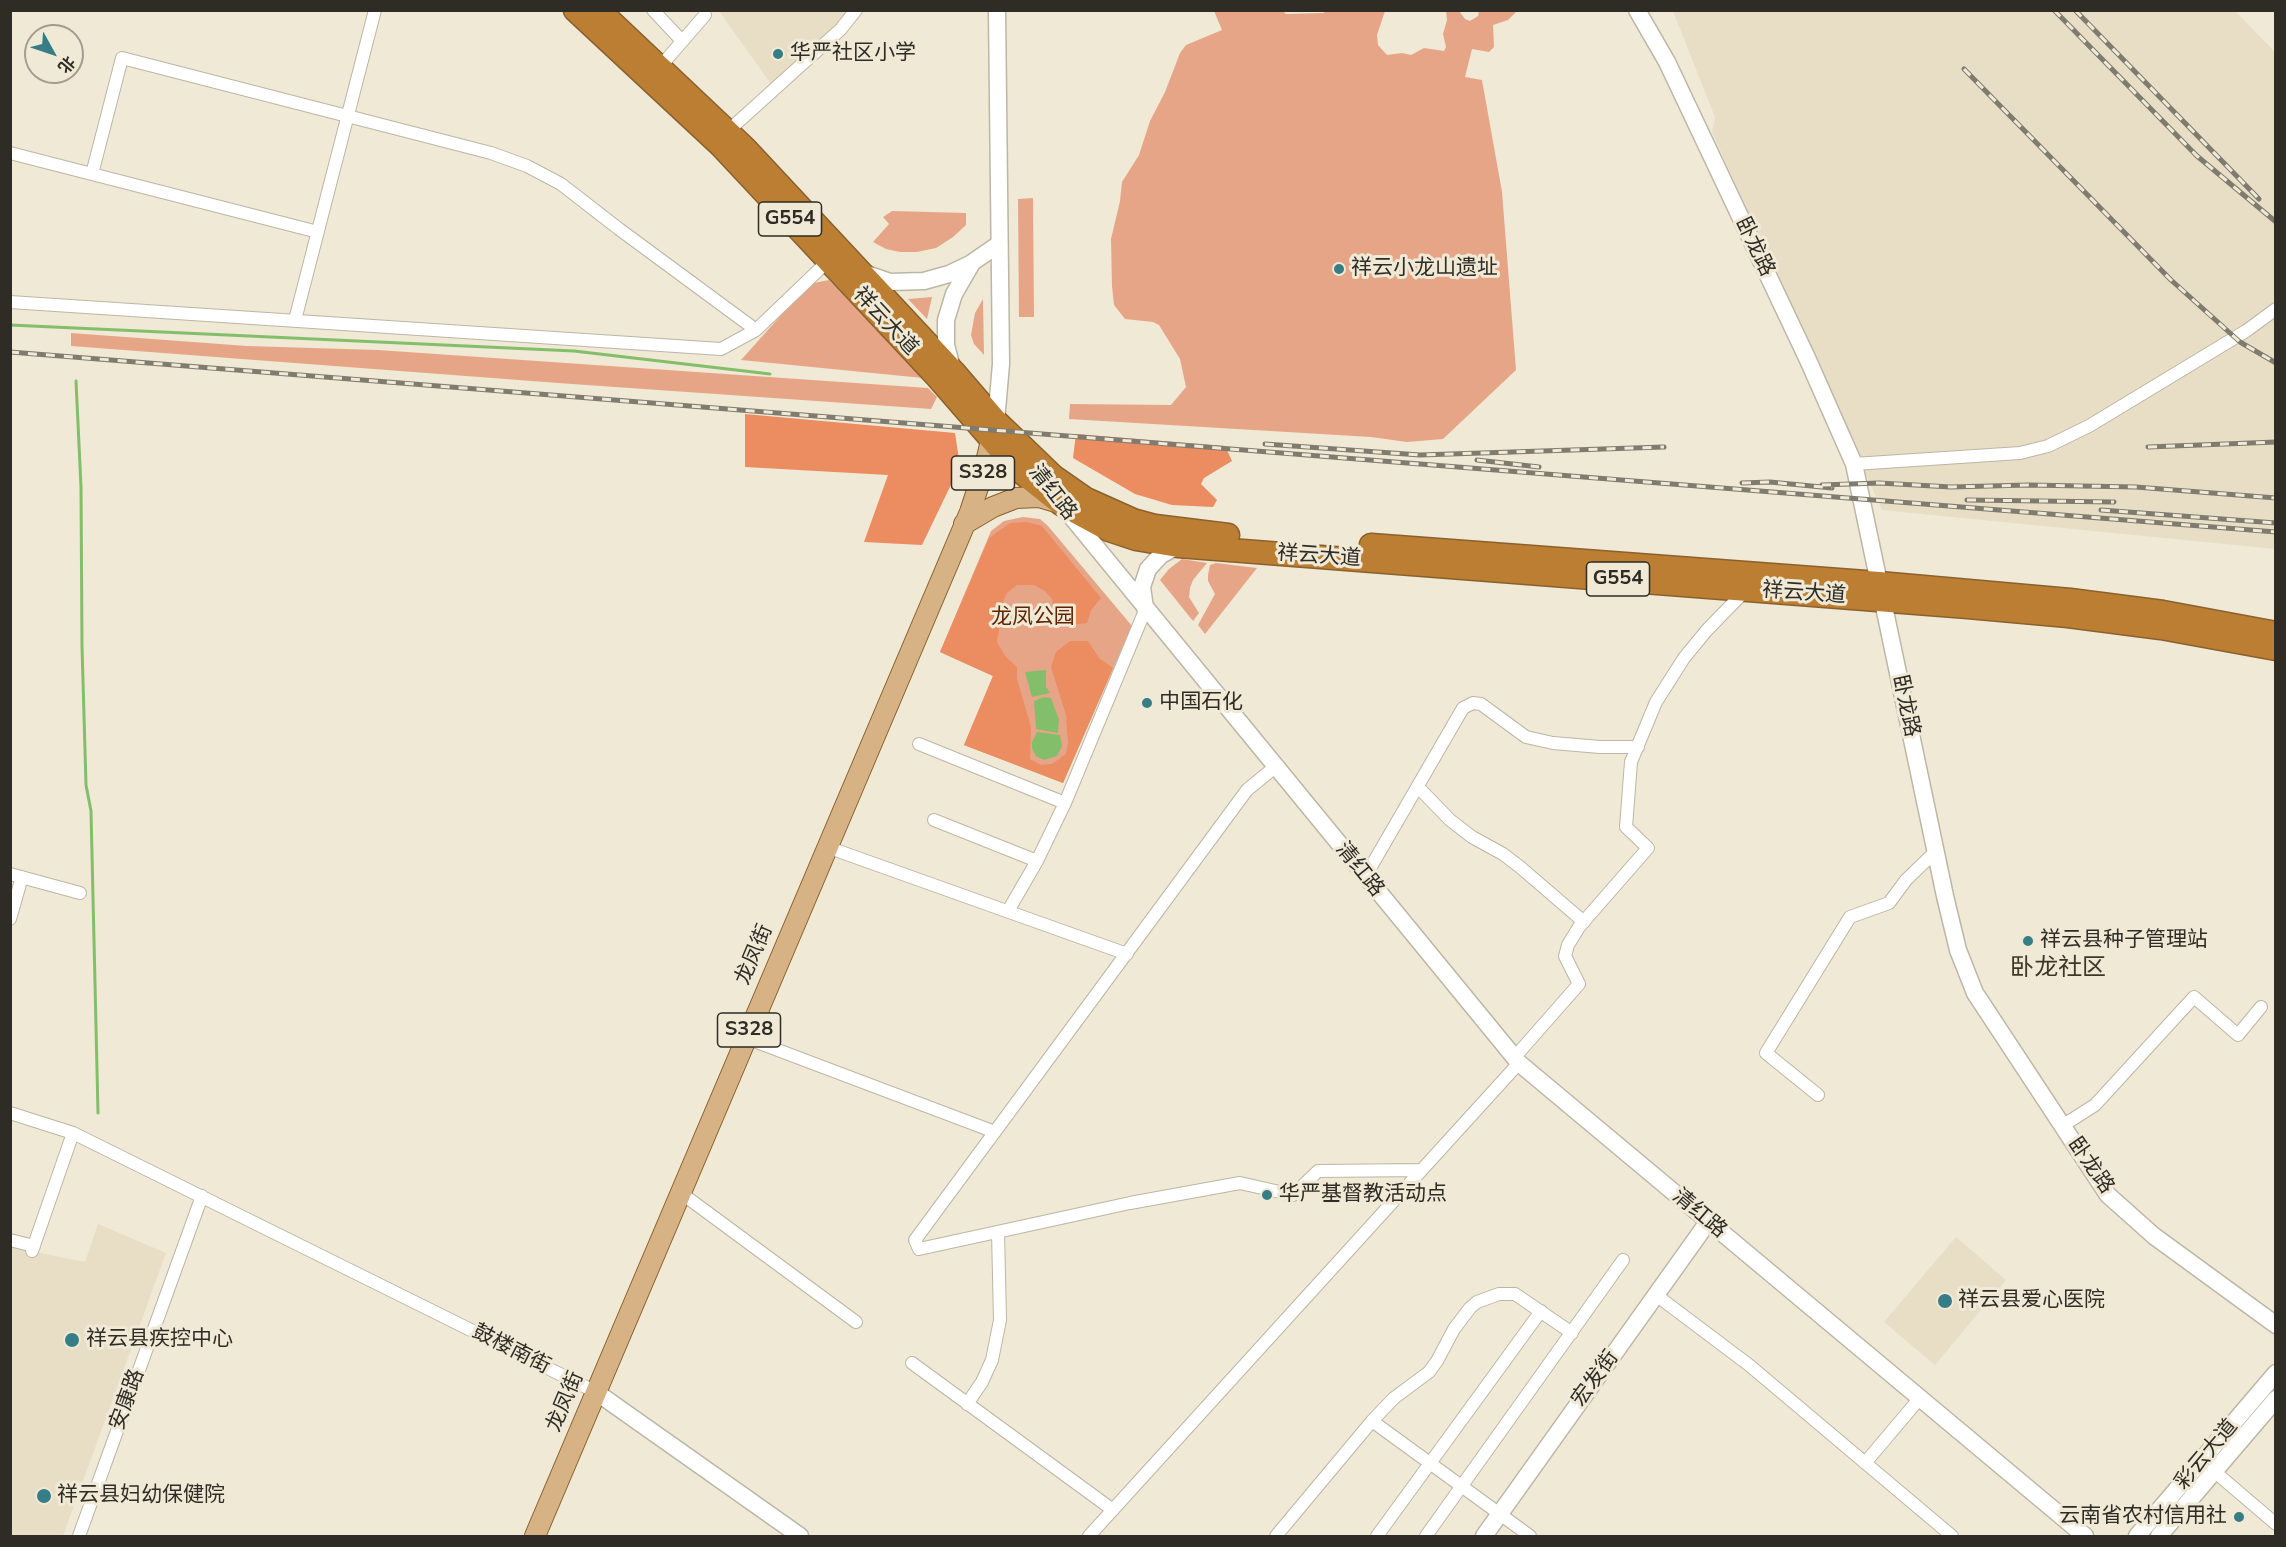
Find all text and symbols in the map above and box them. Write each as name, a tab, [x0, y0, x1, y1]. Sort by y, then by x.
north arrow	[24, 24, 84, 84]
place label: 华严社区小学	[790, 41, 916, 67]
marker: 华严社区小学	[771, 47, 785, 61]
text: 北	[53, 51, 80, 77]
road number: G554	[758, 202, 822, 236]
street label: 卧龙路	[1729, 213, 1779, 281]
place label: 祥云小龙山遗址	[1351, 256, 1498, 282]
marker: 祥云小龙山遗址	[1332, 262, 1346, 276]
street label: 祥云大道	[847, 283, 923, 361]
road number: S328	[952, 456, 1014, 490]
street label: 清红路	[1023, 460, 1081, 526]
street label: 祥云大道	[1276, 542, 1362, 572]
road number: G554	[1586, 562, 1650, 596]
street label: 祥云大道	[1761, 579, 1847, 609]
park label: 龙凤公园	[991, 605, 1075, 631]
street label: 卧龙路	[1886, 673, 1924, 739]
place label: 中国石化	[1159, 690, 1243, 716]
marker: 中国石化	[1140, 696, 1154, 710]
street label: 清红路	[1329, 838, 1389, 902]
street label: 龙凤街	[731, 921, 779, 989]
place label: 祥云县种子管理站	[2040, 928, 2208, 954]
marker: 祥云县种子管理站	[2021, 934, 2035, 948]
district label: 卧龙社区	[2010, 955, 2106, 983]
road number: S328	[718, 1013, 780, 1047]
street label: 卧龙路	[2062, 1133, 2118, 1199]
place label: 华严基督教活动点	[1279, 1182, 1447, 1208]
street label: 清红路	[1667, 1184, 1731, 1244]
marker: 华严基督教活动点	[1260, 1188, 1274, 1202]
place label: 祥云县爱心医院	[1958, 1288, 2105, 1314]
marker: 祥云县爱心医院	[1936, 1292, 1954, 1310]
street label: 鼓楼南街	[468, 1320, 554, 1380]
place label: 祥云县疾控中心	[86, 1327, 233, 1353]
marker: 祥云县疾控中心	[63, 1331, 81, 1349]
street label: 宏发街	[1567, 1346, 1625, 1412]
street label: 安康路	[105, 1366, 151, 1434]
street label: 龙凤街	[542, 1368, 590, 1436]
street label: 彩云大道	[2170, 1415, 2244, 1495]
place label: 祥云县妇幼保健院	[57, 1483, 225, 1509]
marker: 祥云县妇幼保健院	[35, 1487, 53, 1505]
place label: 云南省农村信用社	[2059, 1504, 2227, 1530]
marker: 云南省农村信用社	[2232, 1510, 2246, 1524]

